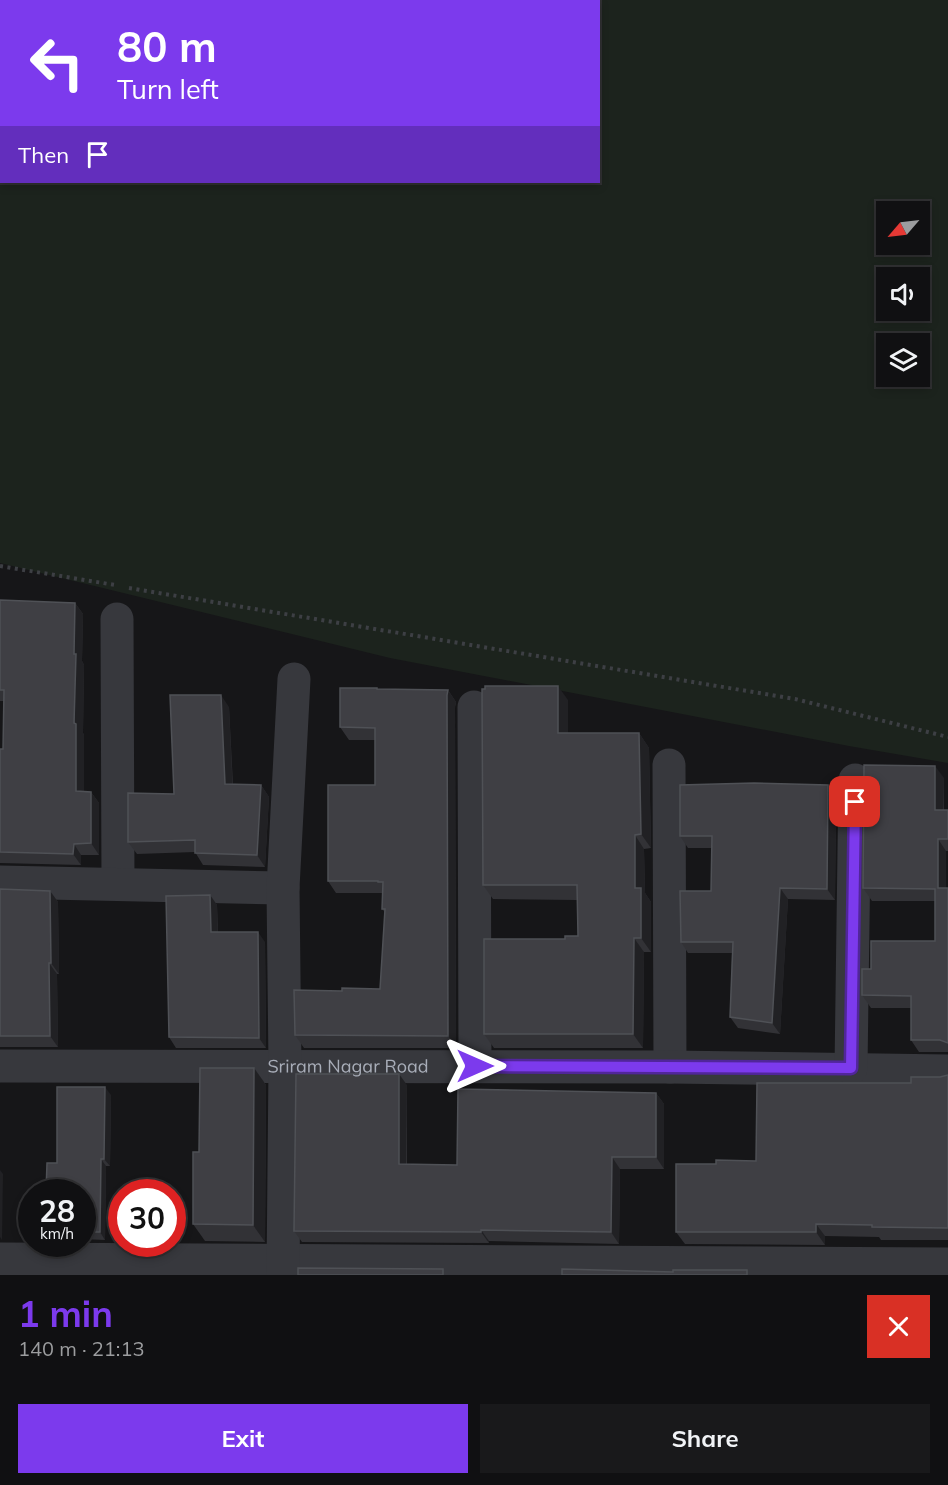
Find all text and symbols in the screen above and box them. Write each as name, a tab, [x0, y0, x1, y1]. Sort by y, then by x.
text: 80 m	[117, 20, 217, 73]
icon: left	[18, 24, 96, 102]
text: Turn left	[117, 72, 219, 106]
icon: arrive	[81, 138, 114, 171]
text: Then	[18, 141, 69, 169]
north arrow	[876, 201, 930, 255]
map controls	[876, 201, 930, 387]
button: sound	[876, 267, 930, 321]
button: layers	[876, 333, 930, 387]
pin	[829, 776, 880, 827]
icon: arrive	[838, 785, 871, 818]
position arrow	[443, 1034, 507, 1098]
street label: Sriram Nagar Road	[267, 1054, 429, 1078]
speed limit sign: 30	[108, 1179, 186, 1257]
text: 28	[39, 1192, 75, 1230]
text: km/h	[40, 1224, 74, 1243]
text: 1 min	[18, 1291, 113, 1336]
button: close	[867, 1295, 930, 1358]
text: 140 m · 21:13	[18, 1336, 144, 1361]
button: Exit	[18, 1404, 468, 1473]
button: Share	[480, 1404, 930, 1473]

